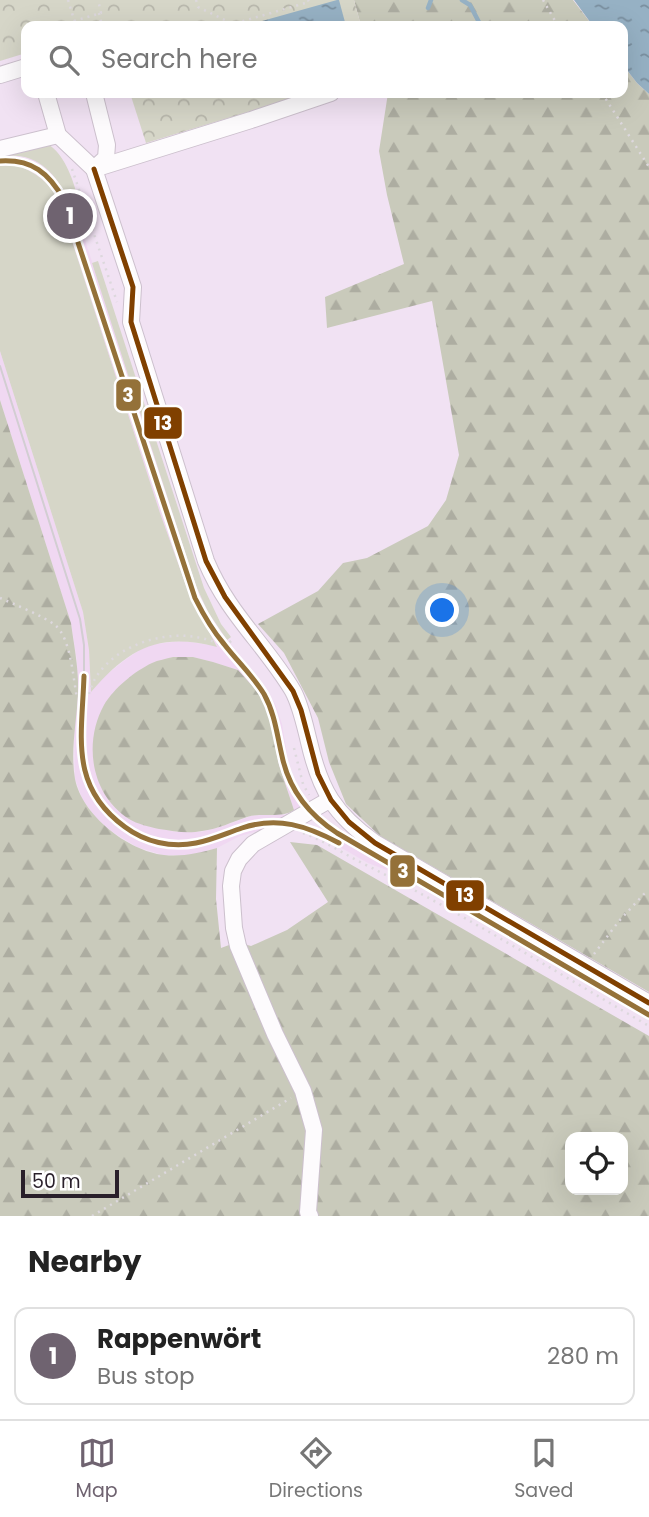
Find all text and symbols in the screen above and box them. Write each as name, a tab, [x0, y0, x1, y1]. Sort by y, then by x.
search box	[21, 21, 628, 98]
icon: search	[45, 41, 83, 79]
text: Search here	[101, 41, 258, 77]
pin: 1	[47, 190, 93, 242]
line badge: 3	[115, 378, 142, 412]
text: 3	[122, 382, 134, 409]
line badge: 13	[143, 406, 183, 440]
text: 13	[154, 410, 172, 437]
your location	[425, 593, 459, 627]
line badge: 3	[389, 854, 416, 888]
text: 3	[397, 858, 409, 885]
line badge: 13	[445, 879, 485, 912]
text: 13	[456, 882, 474, 909]
map controls	[565, 1132, 628, 1195]
button: locate	[565, 1132, 628, 1195]
scale bar	[21, 1167, 119, 1199]
text: 50 m	[32, 1168, 81, 1195]
text: Nearby	[28, 1240, 142, 1283]
text: Rappenwört	[97, 1321, 261, 1357]
text: 1	[49, 1340, 57, 1372]
text: 280 m	[547, 1340, 619, 1372]
text: Bus stop	[97, 1360, 195, 1392]
tab: Map	[76, 1434, 118, 1505]
tab: Directions	[269, 1434, 363, 1505]
tab: Saved	[514, 1434, 573, 1505]

